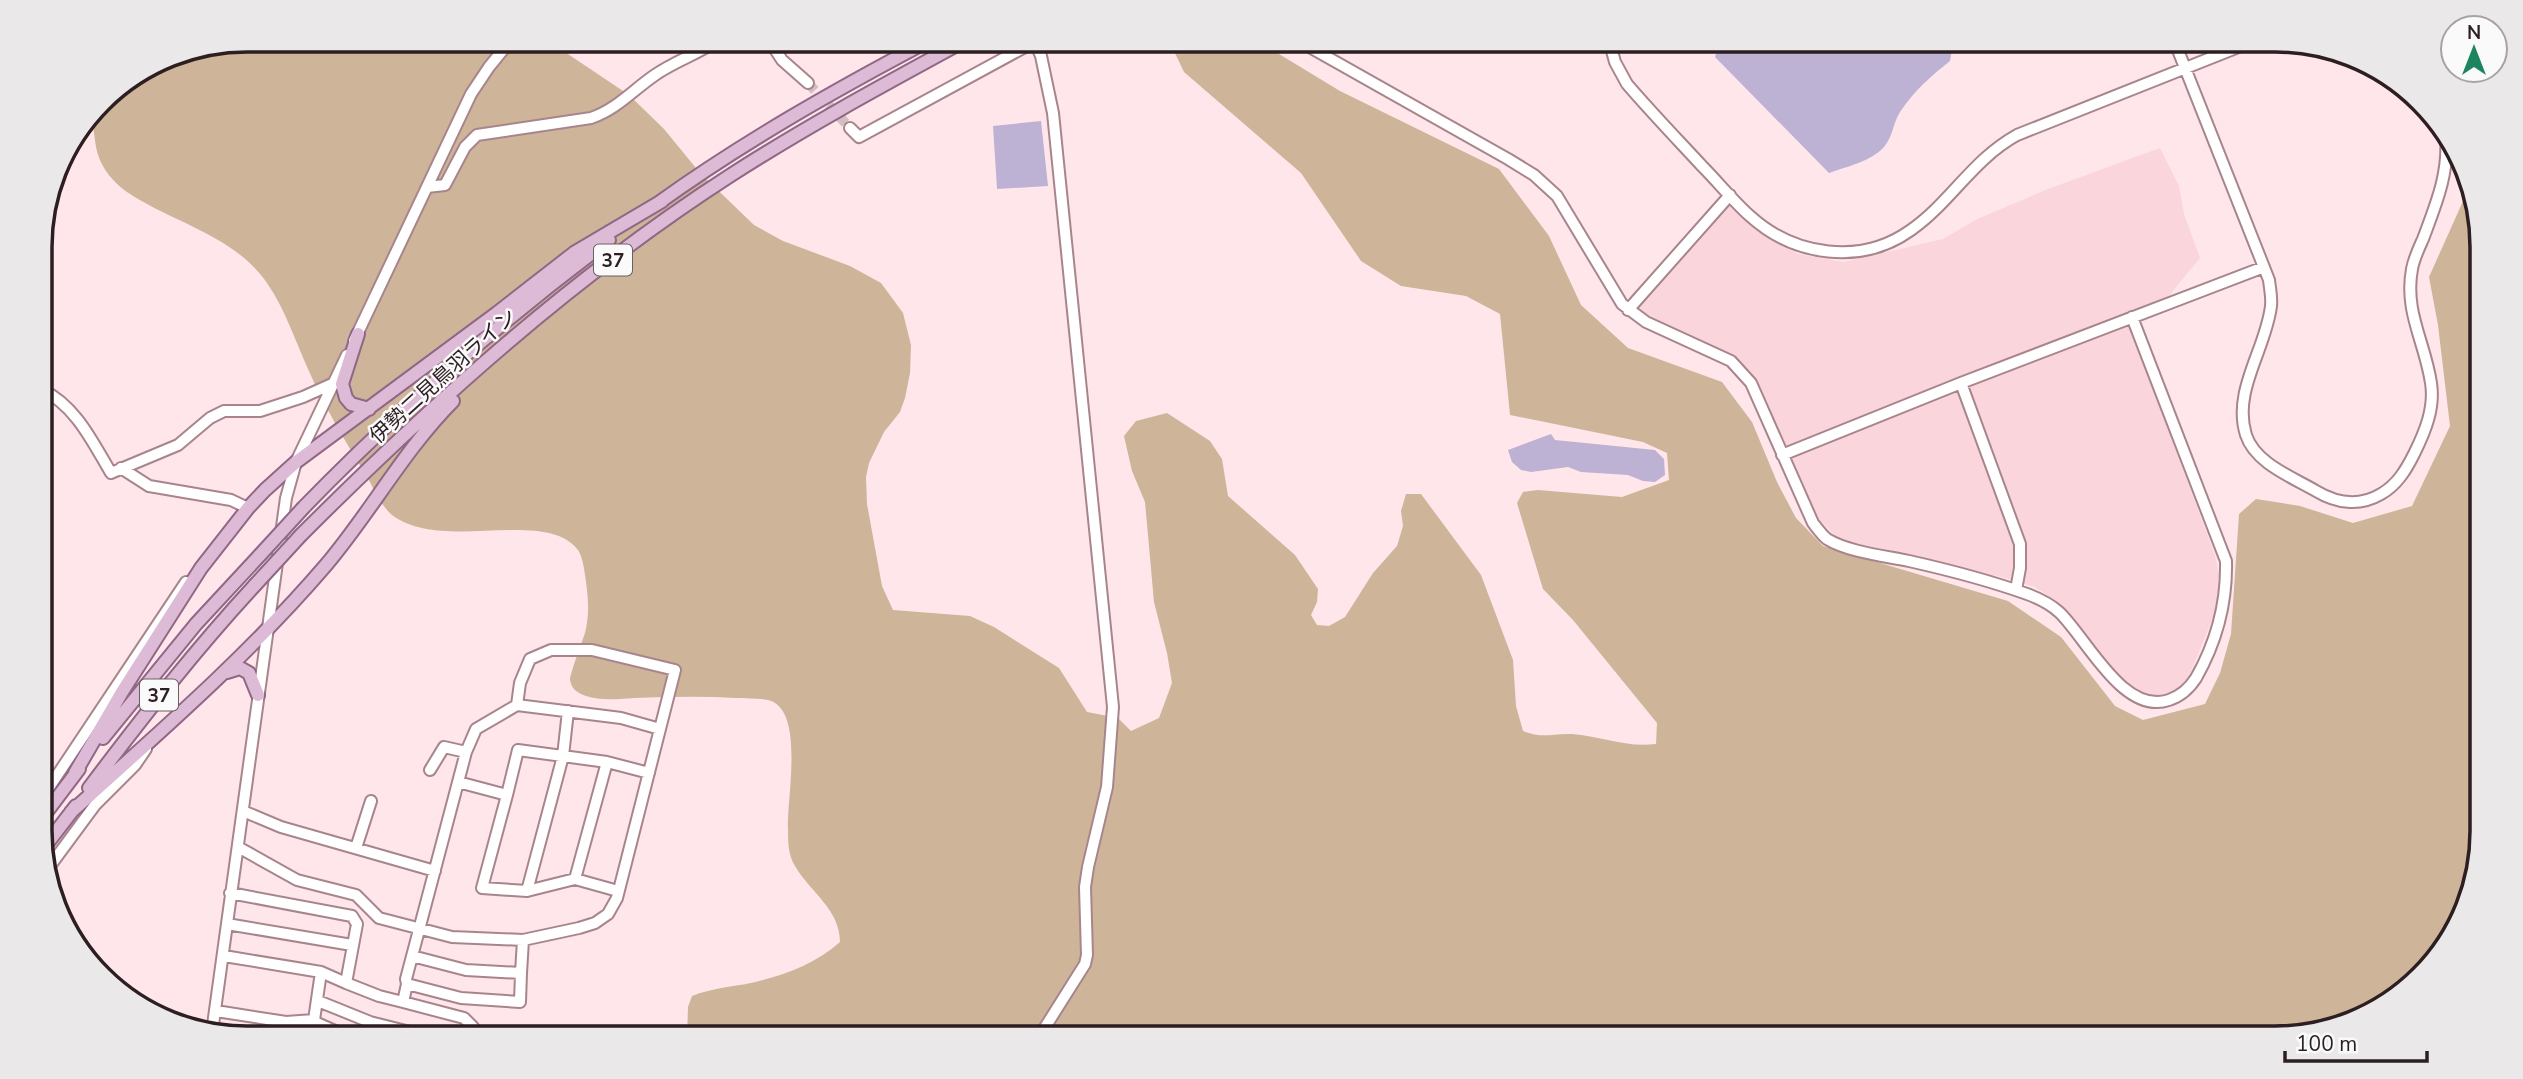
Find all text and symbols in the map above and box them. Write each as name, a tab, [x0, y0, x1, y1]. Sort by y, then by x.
north arrow	[2439, 14, 2509, 84]
text: N	[2467, 20, 2481, 46]
road number: 37	[594, 244, 632, 276]
street label: 伊勢二見鳥羽ライン	[363, 302, 523, 450]
road number: 37	[140, 680, 178, 710]
scale bar	[2285, 1020, 2427, 1064]
text: 100 m	[2296, 1030, 2357, 1058]

